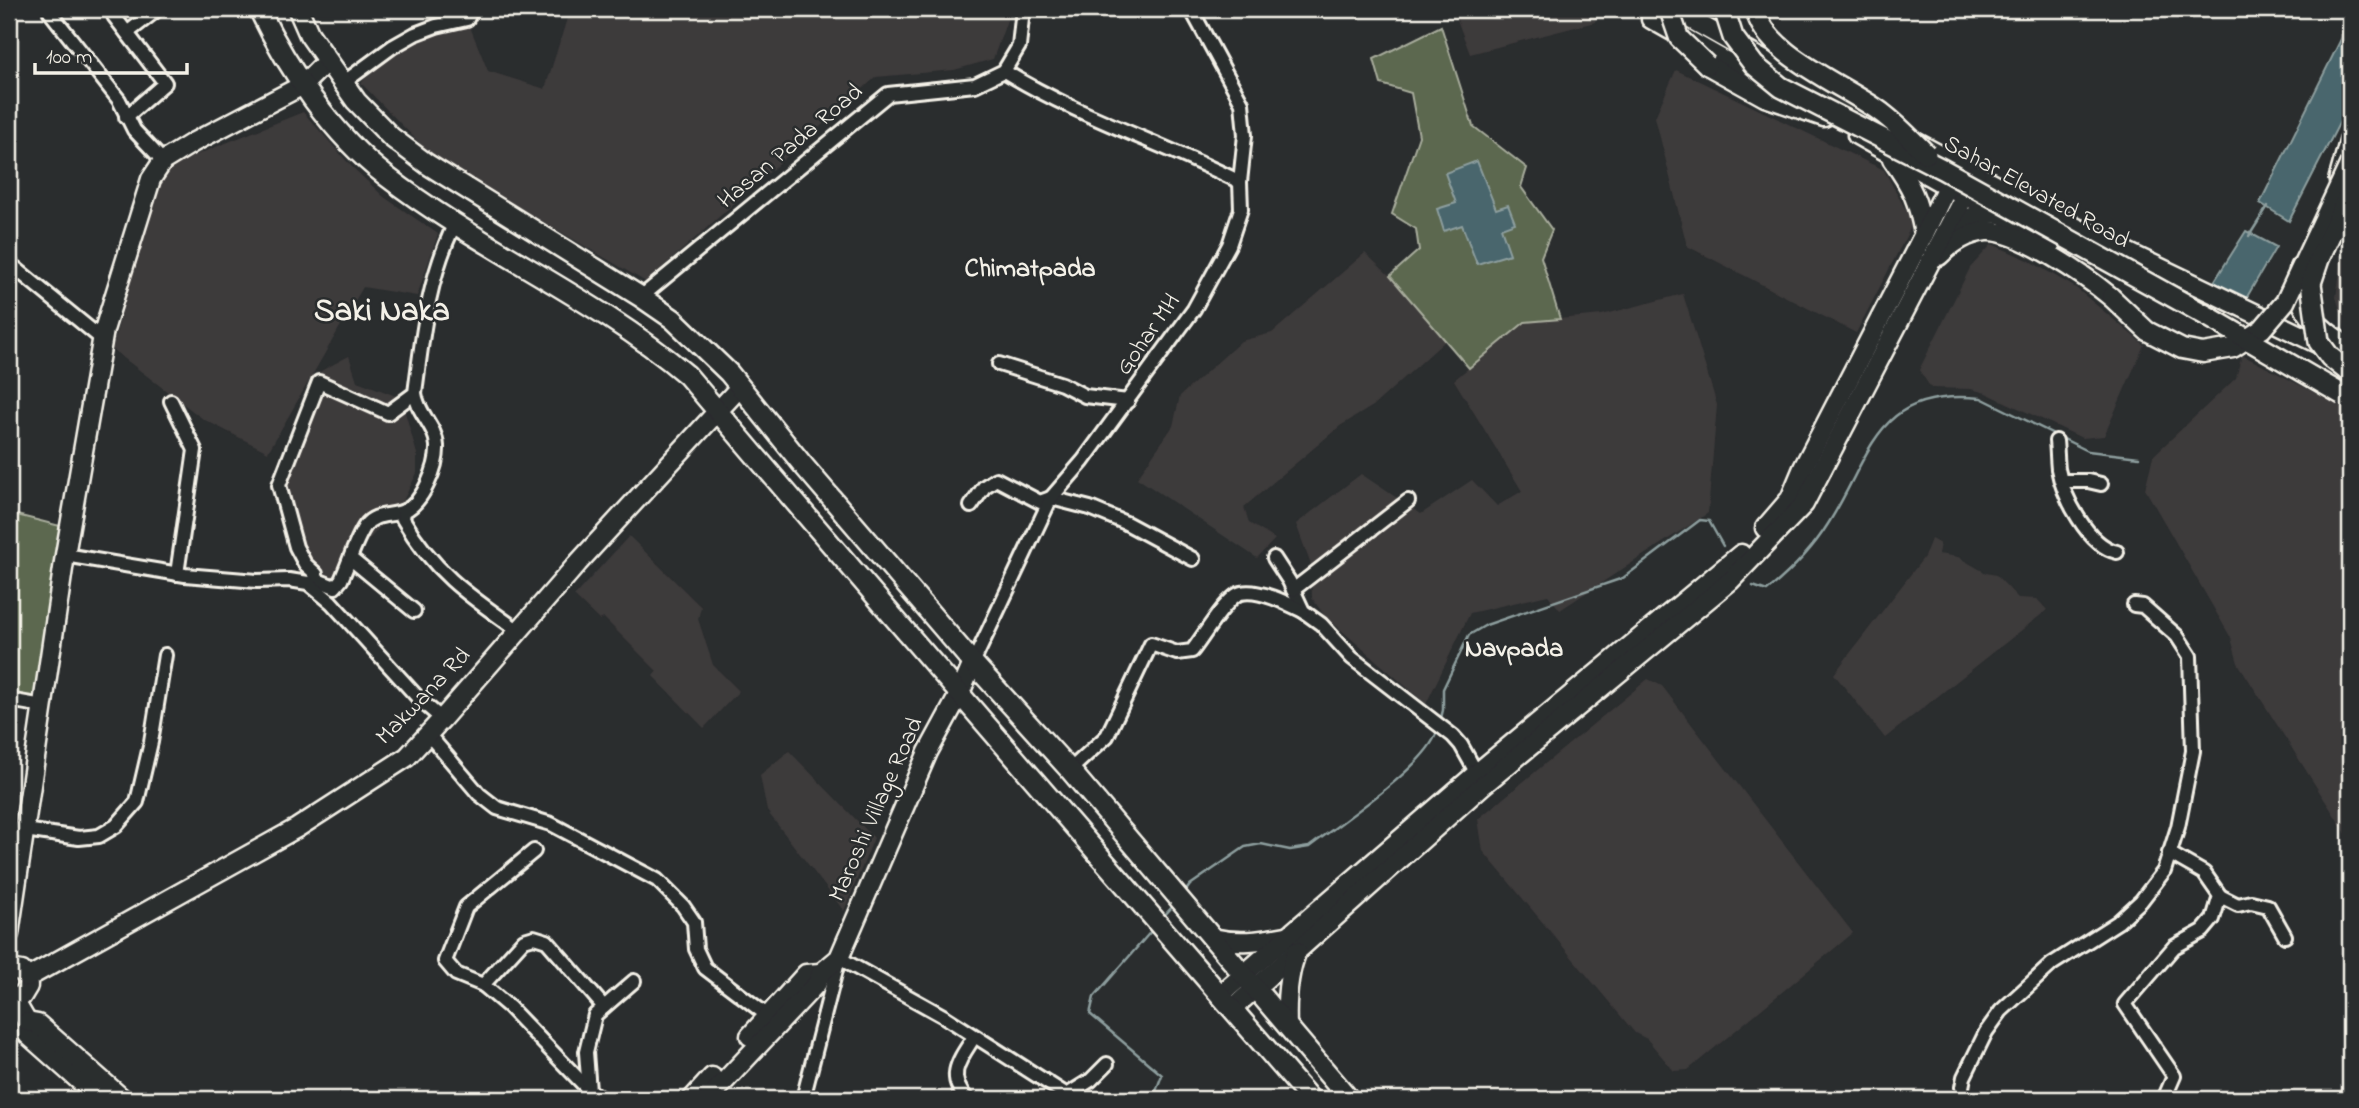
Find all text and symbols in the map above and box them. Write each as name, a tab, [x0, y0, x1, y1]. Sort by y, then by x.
scale bar	[35, 32, 187, 76]
text: 100 m	[46, 43, 92, 73]
street label: Hasan Pada Road	[711, 75, 872, 218]
street label: Sahar Elevated Road	[1936, 127, 2136, 259]
district label: Chimatpada	[964, 251, 1096, 289]
street label: Gohar MH	[1108, 287, 1190, 383]
district label: Saki Naka	[314, 289, 450, 336]
district label: Navpada	[1465, 631, 1563, 669]
street label: Makwana Rd	[368, 640, 480, 754]
street label: Maroshi Village Road	[821, 712, 934, 908]

